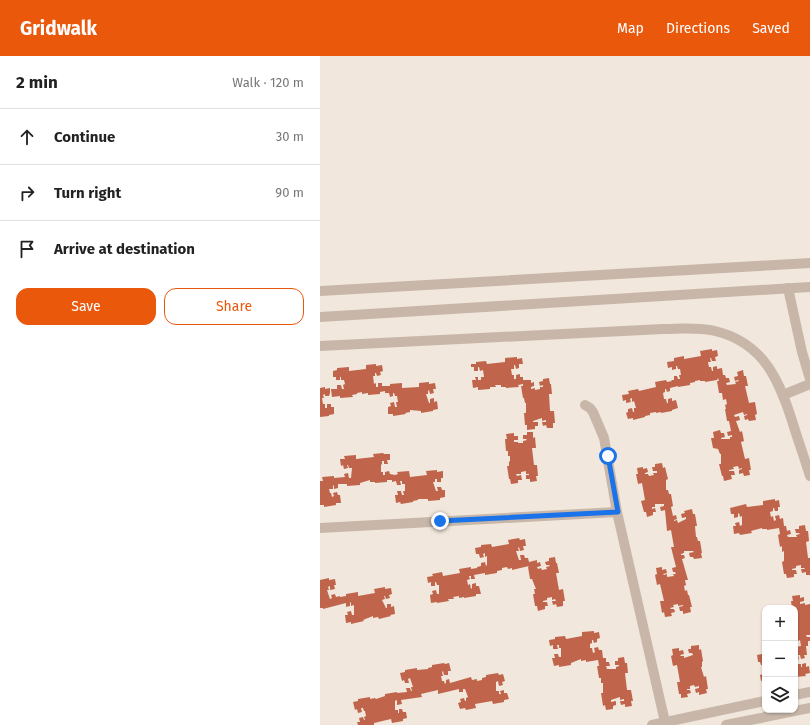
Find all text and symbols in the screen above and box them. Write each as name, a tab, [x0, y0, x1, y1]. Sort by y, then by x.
text: Gridwalk	[20, 17, 97, 40]
text: Map	[617, 20, 644, 37]
text: Directions	[666, 20, 730, 37]
text: Saved	[752, 20, 790, 37]
text: 2 min	[16, 72, 58, 93]
text: Walk · 120 m	[232, 75, 304, 90]
icon: ahead	[16, 126, 38, 148]
text: Continue	[54, 128, 115, 146]
text: 30 m	[276, 129, 304, 144]
icon: right	[16, 182, 38, 204]
text: Turn right	[54, 184, 121, 202]
text: 90 m	[275, 185, 304, 200]
icon: arrive	[16, 238, 38, 260]
text: Arrive at destination	[54, 240, 195, 258]
button: Save	[16, 288, 156, 325]
button: Share	[164, 288, 304, 325]
route start	[599, 447, 617, 465]
route end	[431, 512, 449, 530]
map controls	[762, 605, 798, 713]
button: +	[762, 605, 798, 641]
button: −	[762, 641, 798, 677]
button: layers	[762, 677, 798, 713]

